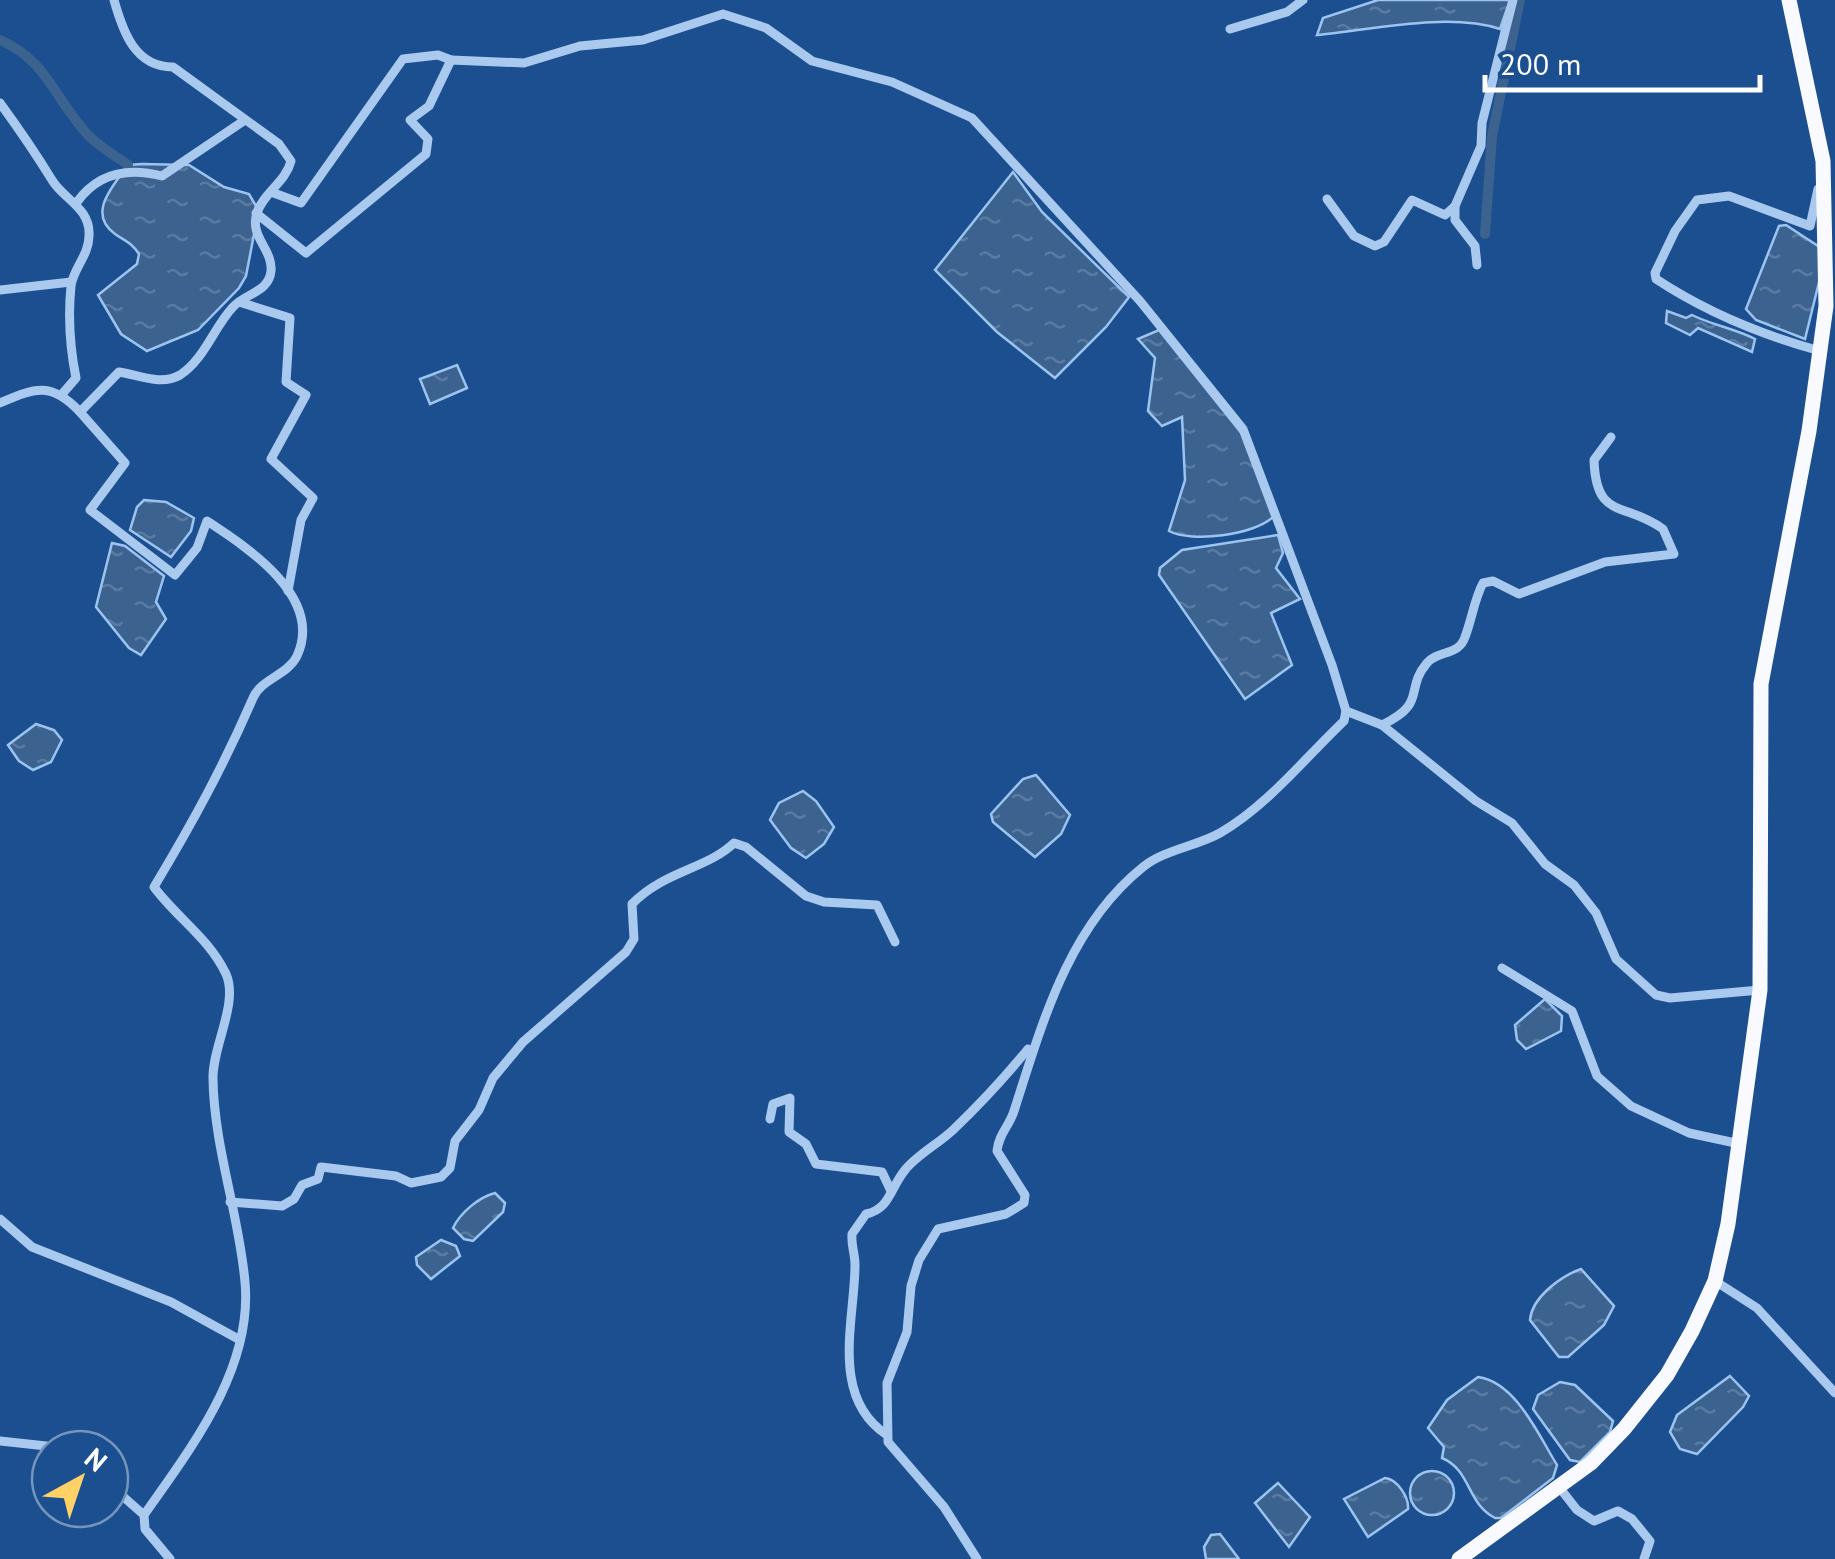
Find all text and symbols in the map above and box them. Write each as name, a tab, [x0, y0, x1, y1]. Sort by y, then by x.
scale bar	[1485, 30, 1760, 92]
text: 200 m	[1500, 44, 1581, 83]
north arrow	[30, 1429, 130, 1529]
text: N	[77, 1439, 115, 1480]

